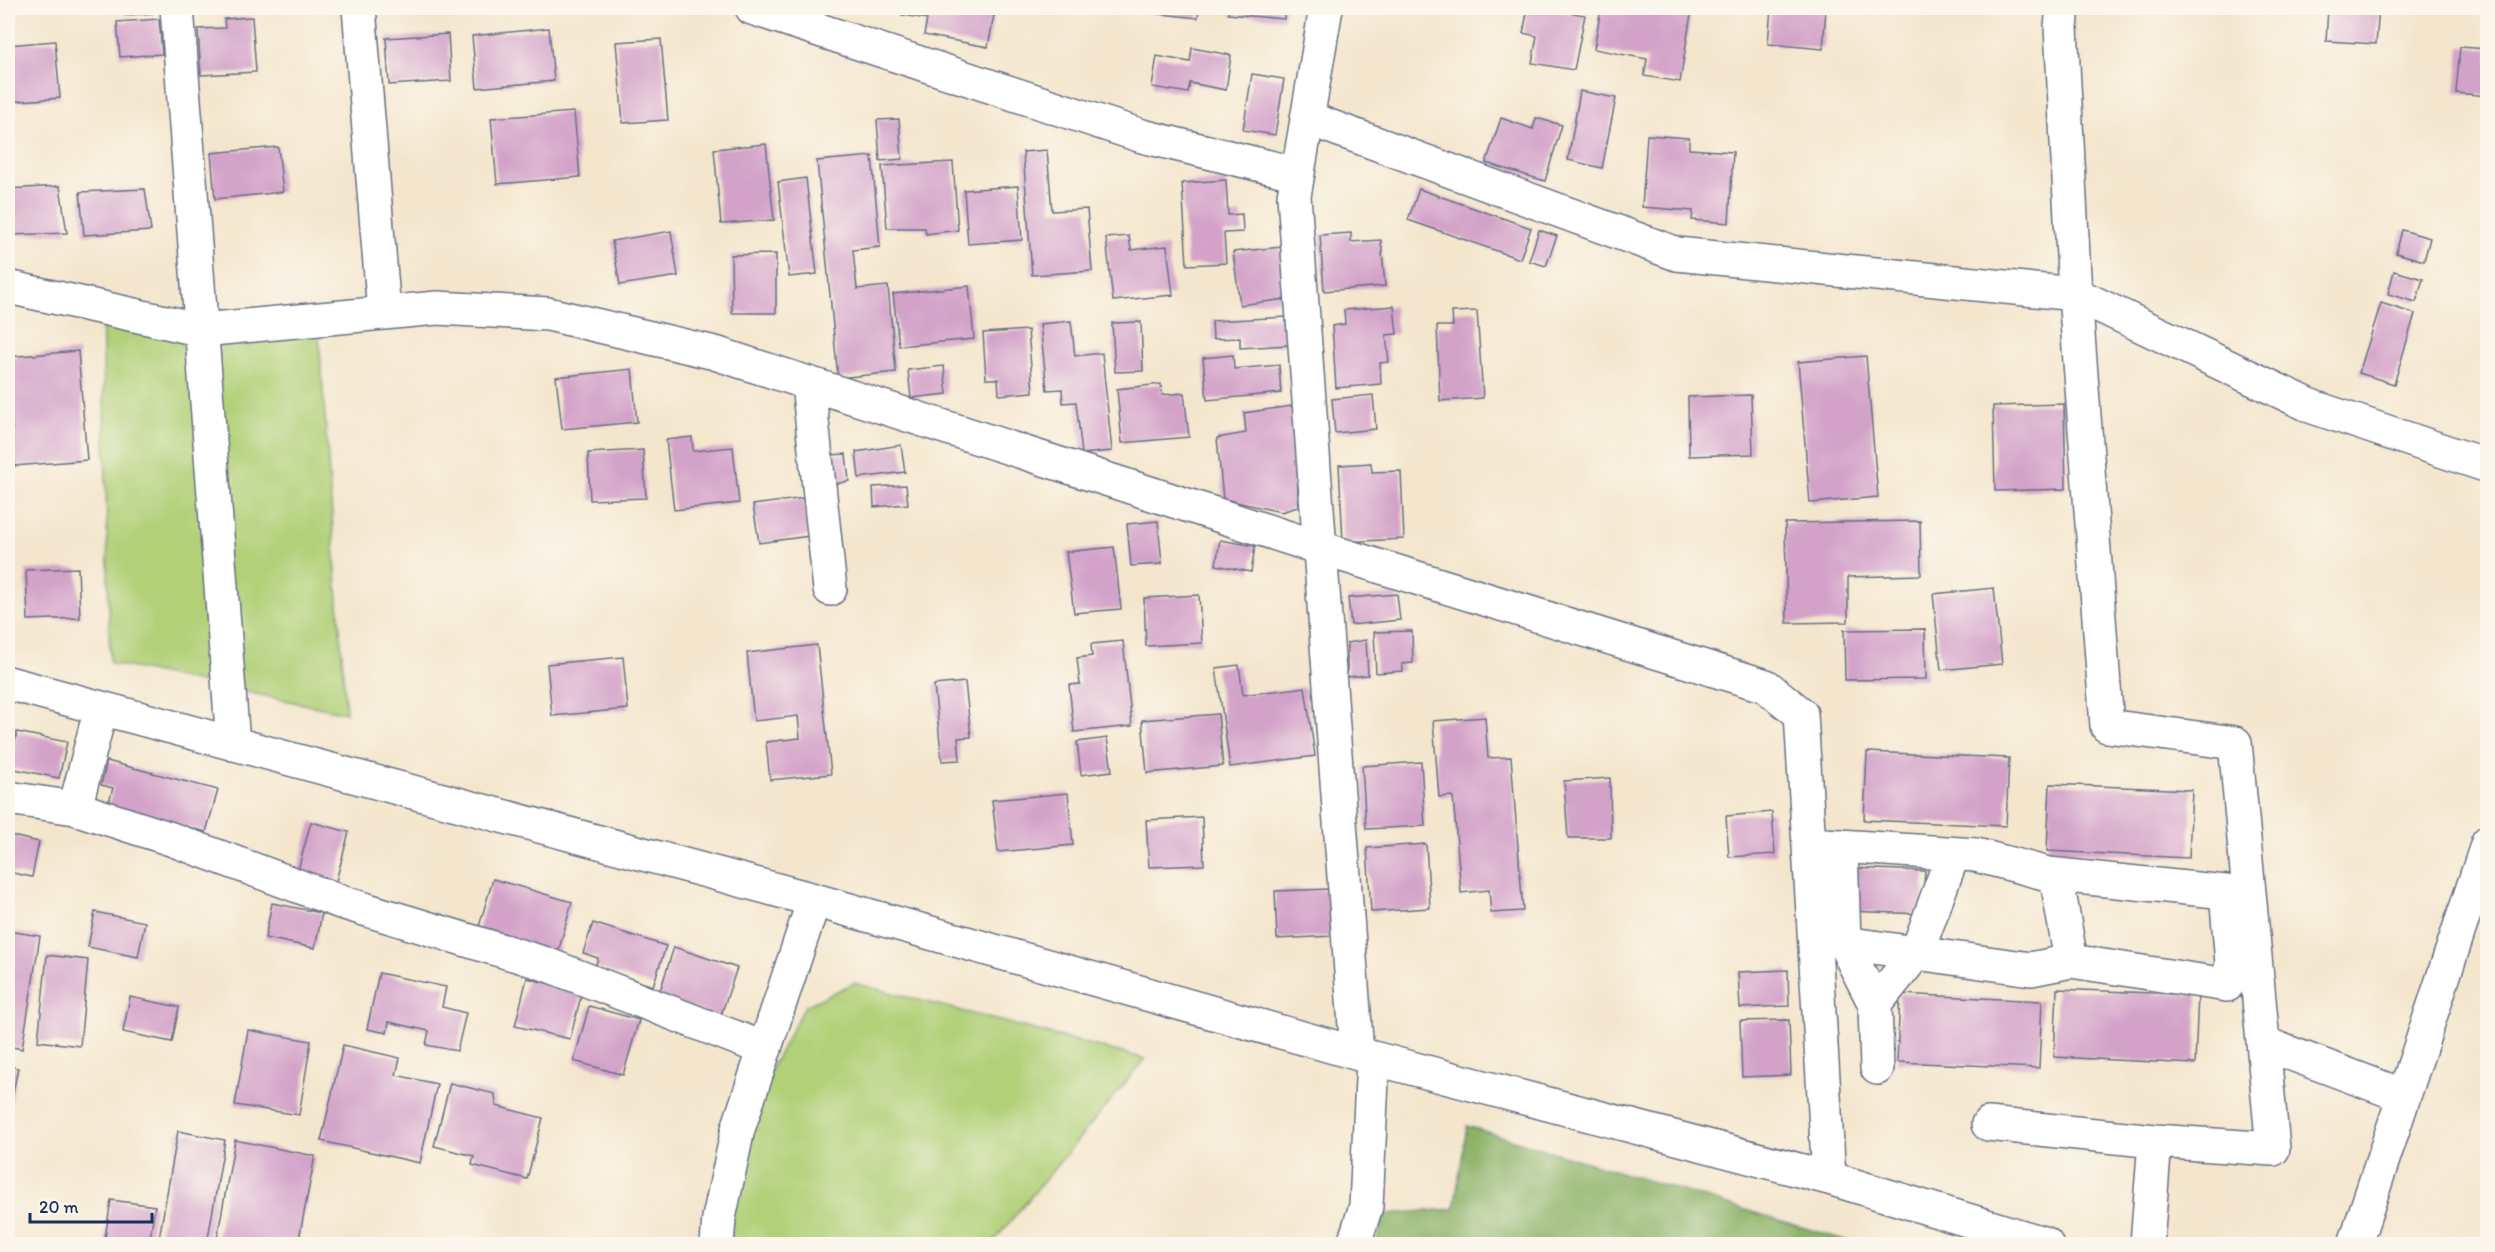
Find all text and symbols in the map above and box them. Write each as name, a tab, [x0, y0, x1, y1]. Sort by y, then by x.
scale bar	[30, 1186, 152, 1224]
text: 20 m	[39, 1196, 79, 1218]

